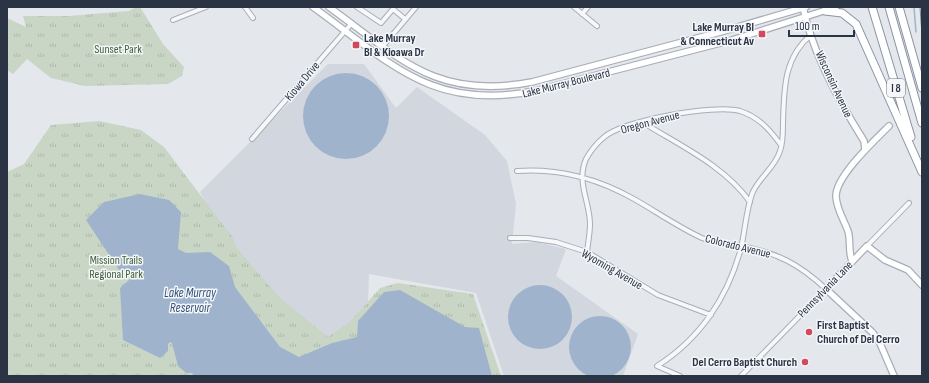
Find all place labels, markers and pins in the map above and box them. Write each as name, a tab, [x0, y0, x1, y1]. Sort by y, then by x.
place label: Lake Murray Bl & Connecticut Av	[681, 20, 754, 49]
marker: Lake Murray Bl & Connecticut Av	[757, 29, 767, 39]
place label: Lake Murray Bl & Kioawa Dr	[364, 31, 425, 60]
marker: Lake Murray Bl & Kioawa Dr	[351, 40, 361, 50]
place label: First Baptist Church of Del Cerro	[817, 318, 900, 347]
marker: First Baptist Church of Del Cerro	[804, 327, 814, 337]
place label: Del Cerro Baptist Church	[692, 355, 797, 370]
marker: Del Cerro Baptist Church	[800, 357, 810, 367]

